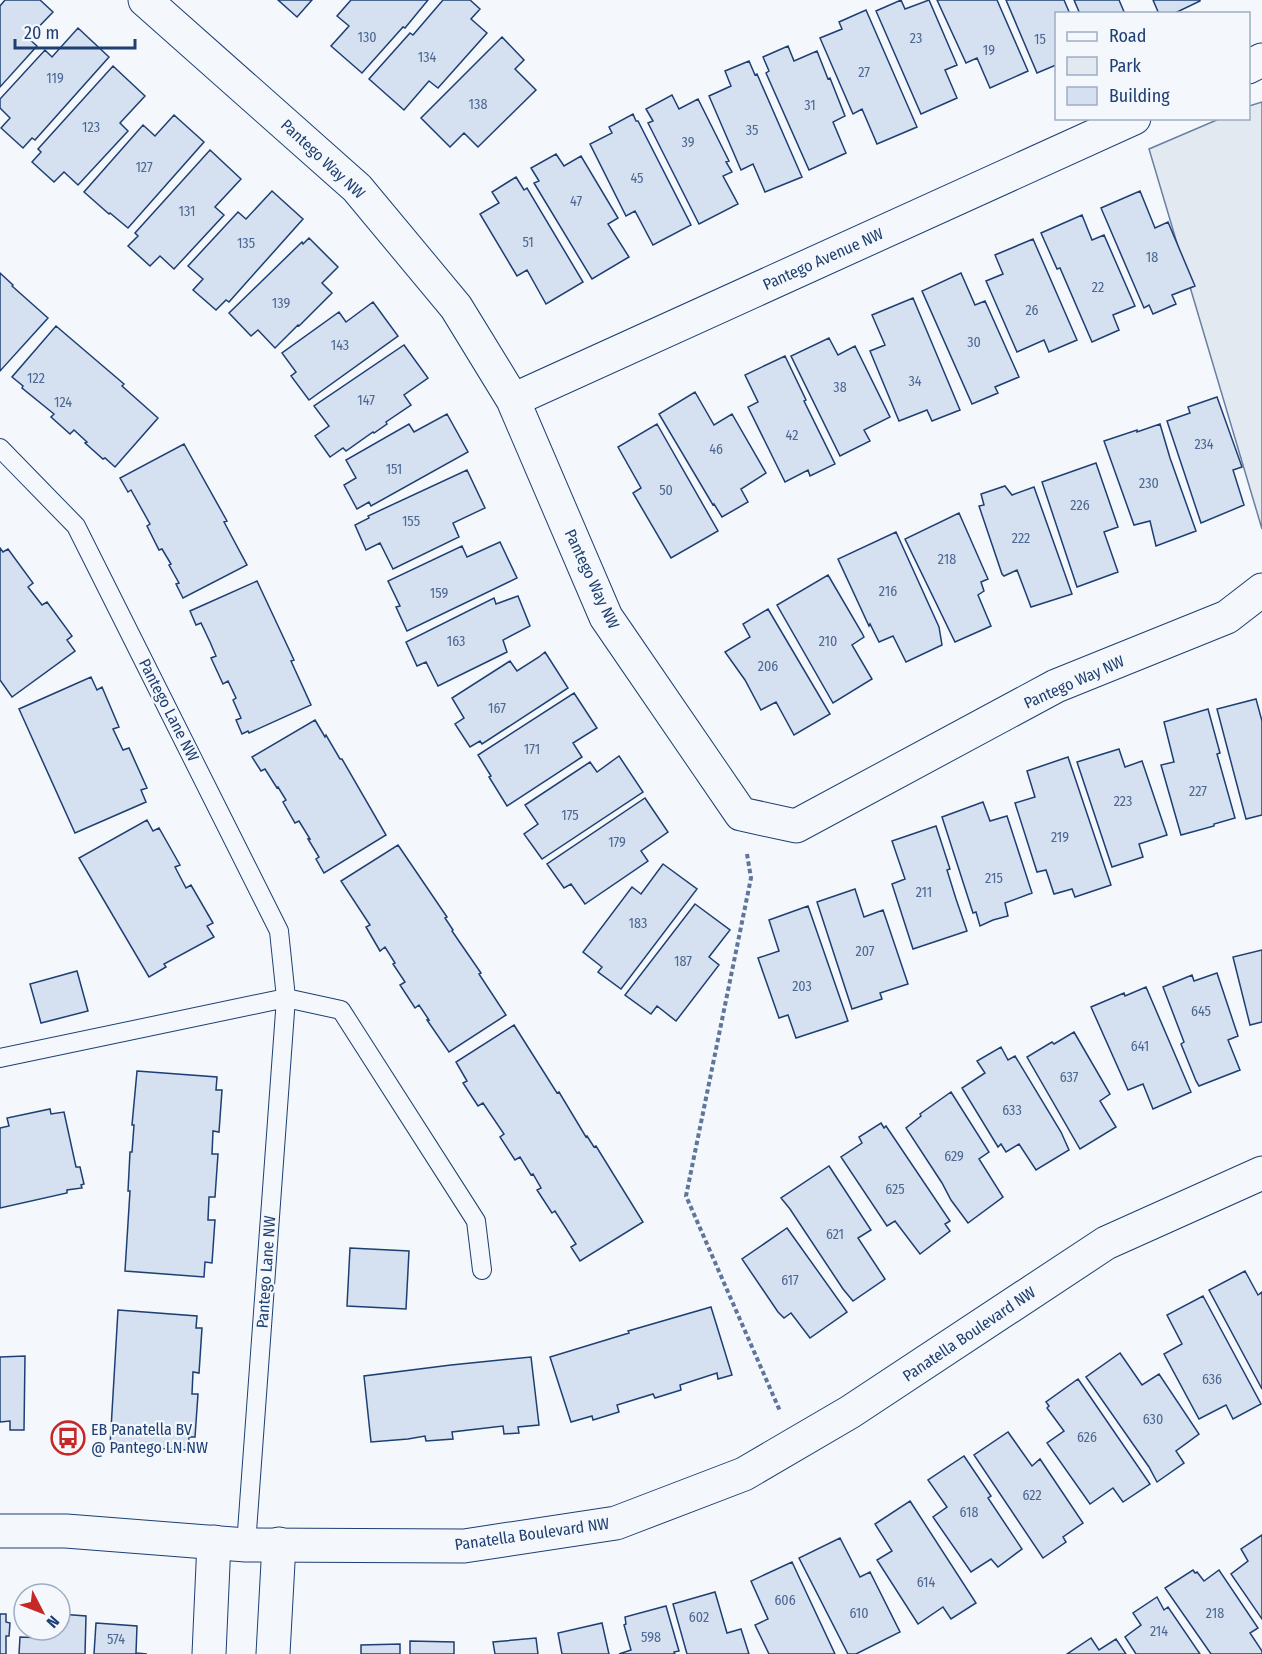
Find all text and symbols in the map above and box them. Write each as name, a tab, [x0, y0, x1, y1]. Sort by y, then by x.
scale bar	[15, 12, 135, 50]
legend	[1055, 12, 1250, 120]
text: 20 m	[24, 22, 59, 44]
text: Road	[1109, 25, 1146, 47]
house number: 130	[357, 29, 377, 46]
house number: 23	[910, 30, 922, 47]
house number: 15	[1034, 31, 1046, 48]
house number: 19	[983, 42, 995, 59]
house number: 134	[418, 49, 436, 66]
text: Park	[1109, 55, 1142, 77]
house number: 27	[858, 64, 870, 81]
house number: 119	[46, 70, 64, 87]
text: Building	[1109, 85, 1170, 107]
house number: 138	[469, 96, 487, 113]
house number: 31	[804, 97, 816, 114]
street label: Pantego Way NW	[277, 115, 369, 203]
house number: 123	[82, 119, 100, 136]
house number: 35	[746, 122, 758, 139]
house number: 39	[682, 134, 695, 151]
house number: 127	[135, 159, 153, 176]
house number: 45	[630, 170, 644, 187]
house number: 47	[570, 193, 582, 210]
house number: 131	[179, 203, 195, 220]
street label: Pantego Avenue NW	[760, 224, 886, 294]
house number: 51	[522, 234, 534, 251]
house number: 135	[237, 235, 255, 252]
house number: 18	[1146, 249, 1158, 266]
house number: 22	[1092, 279, 1104, 296]
house number: 139	[272, 295, 290, 312]
house number: 26	[1025, 302, 1039, 319]
house number: 30	[967, 334, 981, 351]
house number: 143	[331, 337, 349, 354]
house number: 122	[27, 370, 45, 387]
house number: 34	[908, 373, 922, 390]
house number: 38	[833, 379, 847, 396]
house number: 147	[357, 392, 375, 409]
house number: 124	[54, 394, 72, 411]
house number: 42	[786, 427, 798, 444]
house number: 234	[1194, 436, 1214, 453]
house number: 46	[709, 441, 723, 458]
house number: 151	[386, 461, 402, 478]
house number: 230	[1139, 475, 1159, 492]
house number: 50	[659, 482, 673, 499]
house number: 226	[1070, 497, 1090, 514]
house number: 155	[402, 513, 420, 530]
street label: Pantego Way NW	[561, 526, 623, 632]
house number: 222	[1012, 530, 1030, 547]
house number: 218	[938, 551, 956, 568]
house number: 216	[879, 583, 897, 600]
house number: 159	[430, 585, 448, 602]
house number: 163	[447, 633, 465, 650]
house number: 210	[819, 633, 837, 650]
street label: Pantego Way NW	[1021, 651, 1127, 713]
street label: Pantego Lane NW	[135, 655, 203, 765]
house number: 206	[758, 658, 778, 675]
house number: 167	[488, 700, 506, 717]
house number: 171	[524, 741, 540, 758]
house number: 227	[1189, 783, 1207, 800]
house number: 223	[1114, 793, 1132, 810]
house number: 175	[561, 807, 579, 824]
house number: 219	[1051, 829, 1069, 846]
house number: 179	[608, 834, 626, 851]
house number: 215	[985, 870, 1003, 887]
house number: 211	[916, 884, 932, 901]
house number: 183	[629, 915, 647, 932]
house number: 207	[856, 943, 875, 960]
house number: 187	[674, 953, 692, 970]
house number: 203	[792, 978, 812, 995]
house number: 645	[1191, 1003, 1211, 1020]
house number: 641	[1131, 1038, 1149, 1055]
house number: 637	[1060, 1069, 1079, 1086]
house number: 633	[1002, 1102, 1022, 1119]
house number: 629	[944, 1148, 964, 1165]
house number: 625	[885, 1181, 905, 1198]
street label: Pantego Lane NW	[253, 1215, 279, 1329]
house number: 621	[826, 1226, 844, 1243]
house number: 617	[781, 1272, 799, 1289]
street label: Panatella Boulevard NW	[899, 1283, 1039, 1385]
house number: 636	[1202, 1371, 1222, 1388]
house number: 630	[1143, 1411, 1163, 1428]
bus stop icon: EB Panatella BV @ Pantego LN NW	[50, 1420, 86, 1456]
place label: EB Panatella BV @ Pantego LN NW	[91, 1420, 208, 1457]
house number: 626	[1077, 1429, 1097, 1446]
house number: 622	[1022, 1487, 1042, 1504]
house number: 618	[960, 1504, 978, 1521]
street label: Panatella Boulevard NW	[453, 1514, 611, 1554]
house number: 614	[917, 1574, 935, 1591]
north arrow	[12, 1582, 72, 1642]
house number: 606	[774, 1592, 796, 1609]
house number: 610	[849, 1605, 869, 1622]
house number: 218	[1206, 1605, 1224, 1622]
house number: 602	[689, 1609, 709, 1626]
text: N	[43, 1612, 63, 1632]
house number: 214	[1150, 1623, 1168, 1640]
house number: 598	[641, 1629, 661, 1646]
house number: 574	[107, 1631, 125, 1648]

